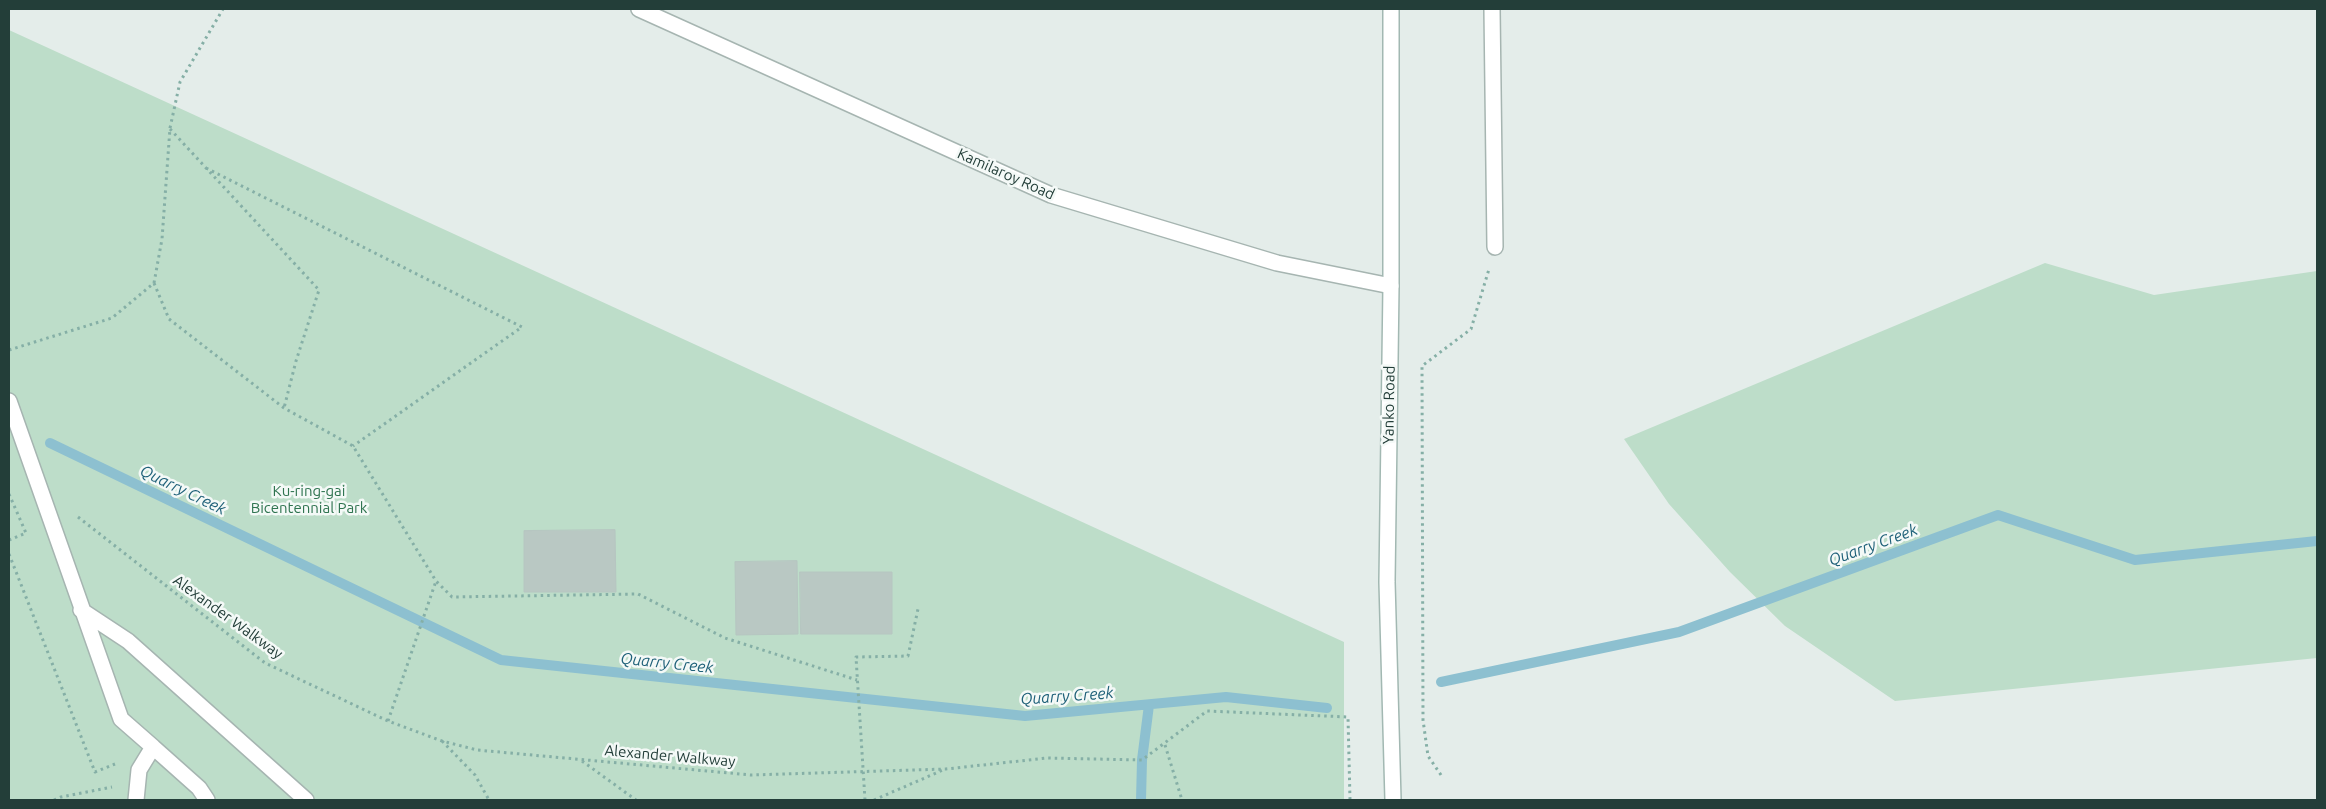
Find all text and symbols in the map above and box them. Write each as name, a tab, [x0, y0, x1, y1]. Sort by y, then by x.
street label: Kamilaroy Road	[954, 144, 1058, 204]
street label: Yanko Road	[1379, 366, 1399, 444]
water label: Quarry Creek	[137, 461, 229, 519]
park label: Ku-ring-gai Bicentennial Park	[251, 482, 367, 517]
water label: Quarry Creek	[1826, 520, 1920, 570]
street label: Alexander Walkway	[170, 571, 286, 663]
water label: Quarry Creek	[620, 649, 714, 677]
water label: Quarry Creek	[1020, 683, 1114, 709]
street label: Alexander Walkway	[604, 741, 736, 771]

